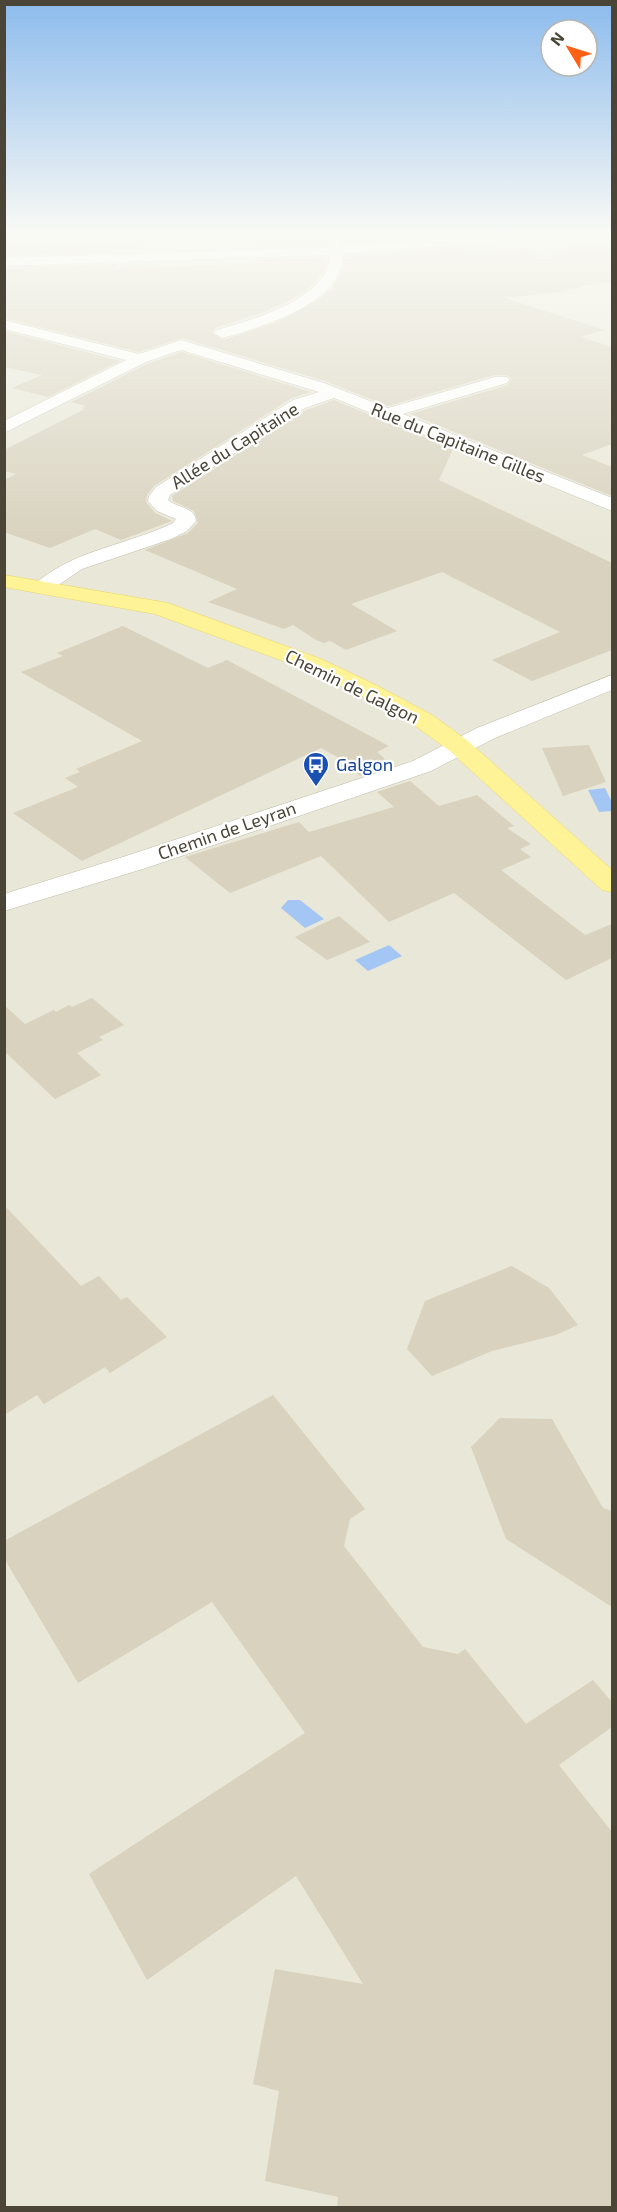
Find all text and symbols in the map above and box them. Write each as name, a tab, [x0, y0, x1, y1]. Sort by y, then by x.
north arrow	[539, 18, 599, 78]
text: N	[546, 28, 568, 49]
street label: Allée du Capitaine	[167, 397, 302, 493]
street label: Rue du Capitaine Gilles	[368, 397, 548, 487]
street label: Chemin de Galgon	[282, 644, 423, 728]
bus stop icon: Galgon	[301, 750, 331, 788]
place label: Galgon	[336, 753, 393, 775]
street label: Chemin de Leyran	[155, 796, 299, 864]

